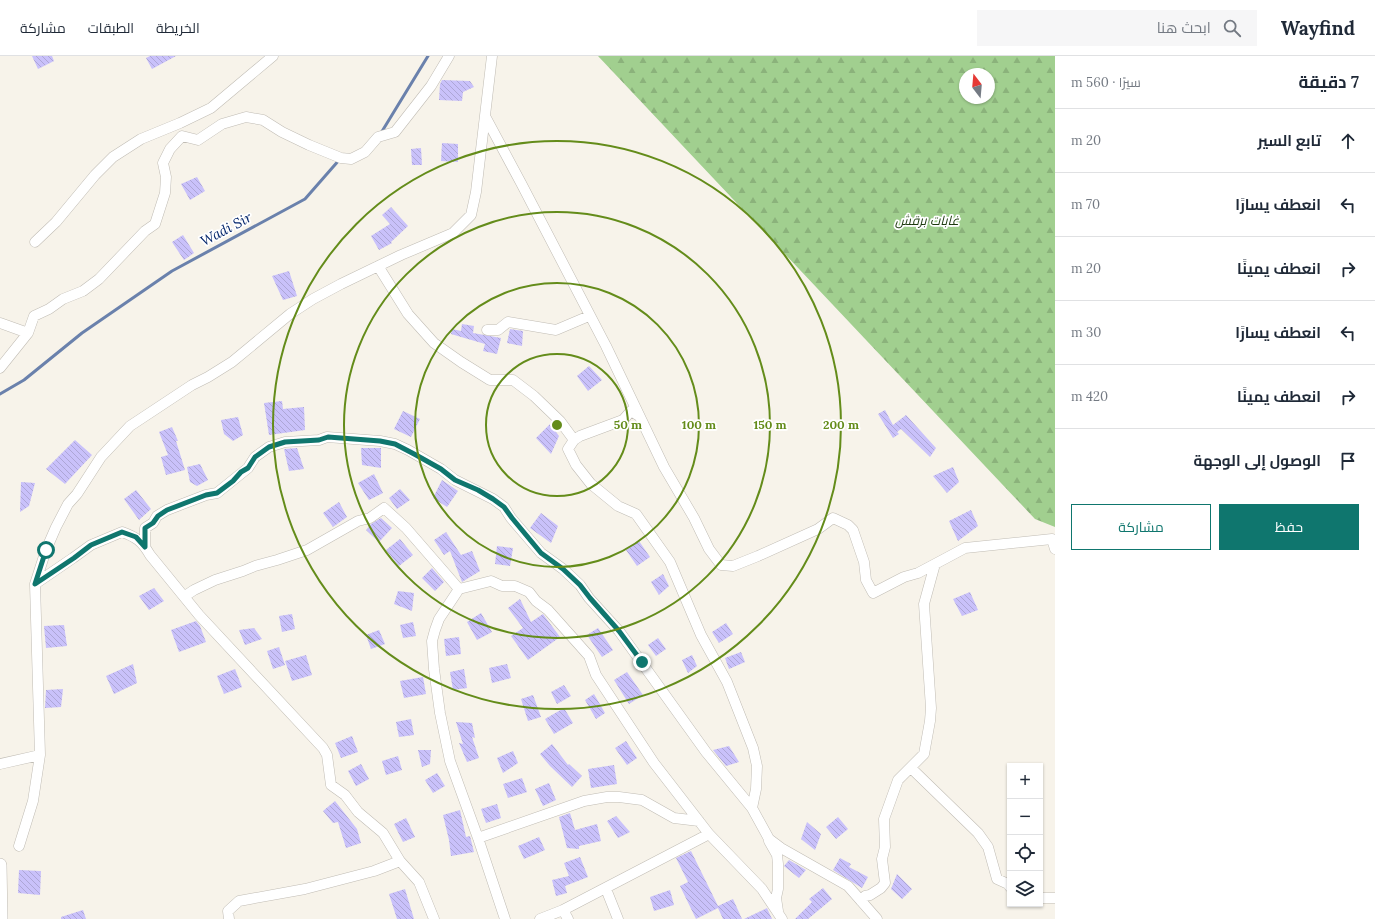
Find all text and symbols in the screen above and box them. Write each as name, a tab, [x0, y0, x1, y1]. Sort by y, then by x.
search box	[977, 10, 1257, 46]
text: Wayfind	[1281, 16, 1355, 40]
icon: search	[1221, 17, 1243, 39]
text: ابحث هنا	[1157, 18, 1211, 37]
text: مشاركة	[20, 19, 66, 37]
text: الطبقات	[88, 19, 134, 37]
text: الخريطة	[156, 19, 200, 37]
north arrow	[959, 68, 995, 104]
text: 7 دقيقة	[1298, 71, 1359, 93]
text: سيرًا · 560 m	[1071, 74, 1141, 91]
icon: ahead	[1337, 130, 1359, 152]
text: تابع السير	[1257, 131, 1321, 150]
text: 20 m	[1071, 132, 1101, 149]
icon: left	[1337, 194, 1359, 216]
text: انعطف يسارًا	[1235, 195, 1321, 214]
text: 70 m	[1071, 196, 1100, 213]
water label: Wadi Sir	[197, 208, 255, 250]
park label: غابات برقش	[895, 212, 959, 229]
icon: right	[1337, 258, 1359, 280]
text: انعطف يمينًا	[1237, 259, 1321, 278]
text: 20 m	[1071, 260, 1101, 277]
icon: left	[1337, 322, 1359, 344]
text: انعطف يسارًا	[1235, 323, 1321, 342]
text: 30 m	[1071, 324, 1101, 341]
icon: right	[1337, 386, 1359, 408]
text: انعطف يمينًا	[1237, 387, 1321, 406]
text: 420 m	[1071, 388, 1108, 405]
text: 50 m	[614, 417, 642, 432]
text: 100 m	[682, 417, 716, 432]
text: 150 m	[753, 417, 787, 432]
text: 200 m	[823, 417, 859, 432]
centre of rings	[550, 418, 564, 432]
icon: arrive	[1337, 450, 1359, 472]
text: الوصول إلى الوجهة	[1194, 451, 1321, 470]
button: مشاركة	[1071, 504, 1211, 550]
button: حفظ	[1219, 504, 1359, 550]
route start	[37, 541, 55, 559]
route end	[633, 653, 651, 671]
map controls	[1007, 763, 1043, 907]
button: +	[1007, 763, 1043, 799]
button: −	[1007, 799, 1043, 835]
button: locate	[1007, 835, 1043, 871]
button: layers	[1007, 871, 1043, 907]

